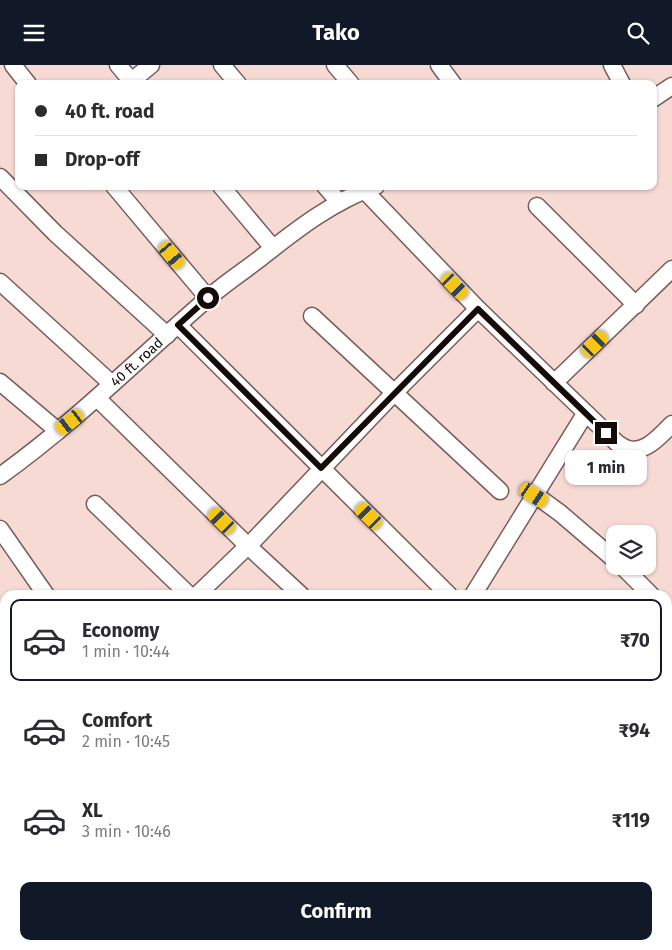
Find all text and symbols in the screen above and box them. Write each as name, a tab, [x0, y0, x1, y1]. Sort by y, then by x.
icon: menu	[20, 19, 48, 47]
text: Tako	[312, 19, 360, 46]
icon: search	[624, 19, 652, 47]
text: 40 ft. road	[65, 100, 154, 123]
text: Drop-off	[65, 148, 139, 171]
car	[156, 239, 187, 271]
car	[439, 270, 470, 302]
route start	[197, 287, 219, 309]
car	[578, 328, 611, 360]
street label: 40 ft. road	[107, 334, 166, 390]
car	[53, 407, 86, 437]
route end	[595, 422, 617, 444]
callout: 1 min	[565, 451, 647, 485]
text: 1 min	[587, 458, 625, 477]
car	[517, 480, 550, 510]
car	[352, 500, 385, 532]
car	[205, 505, 238, 537]
map controls	[606, 525, 656, 575]
button: layers	[606, 525, 656, 575]
icon: car	[22, 618, 67, 663]
text: Economy	[82, 619, 159, 642]
text: ₹70	[620, 629, 650, 652]
text: 1 min · 10:44	[82, 642, 170, 661]
icon: car	[22, 708, 67, 753]
text: Comfort	[82, 709, 152, 732]
text: ₹94	[619, 719, 650, 742]
text: 2 min · 10:45	[82, 732, 170, 751]
icon: car	[22, 798, 67, 843]
text: XL	[82, 799, 103, 822]
text: ₹119	[612, 809, 650, 832]
text: 3 min · 10:46	[82, 822, 171, 841]
button: Confirm	[20, 882, 652, 940]

